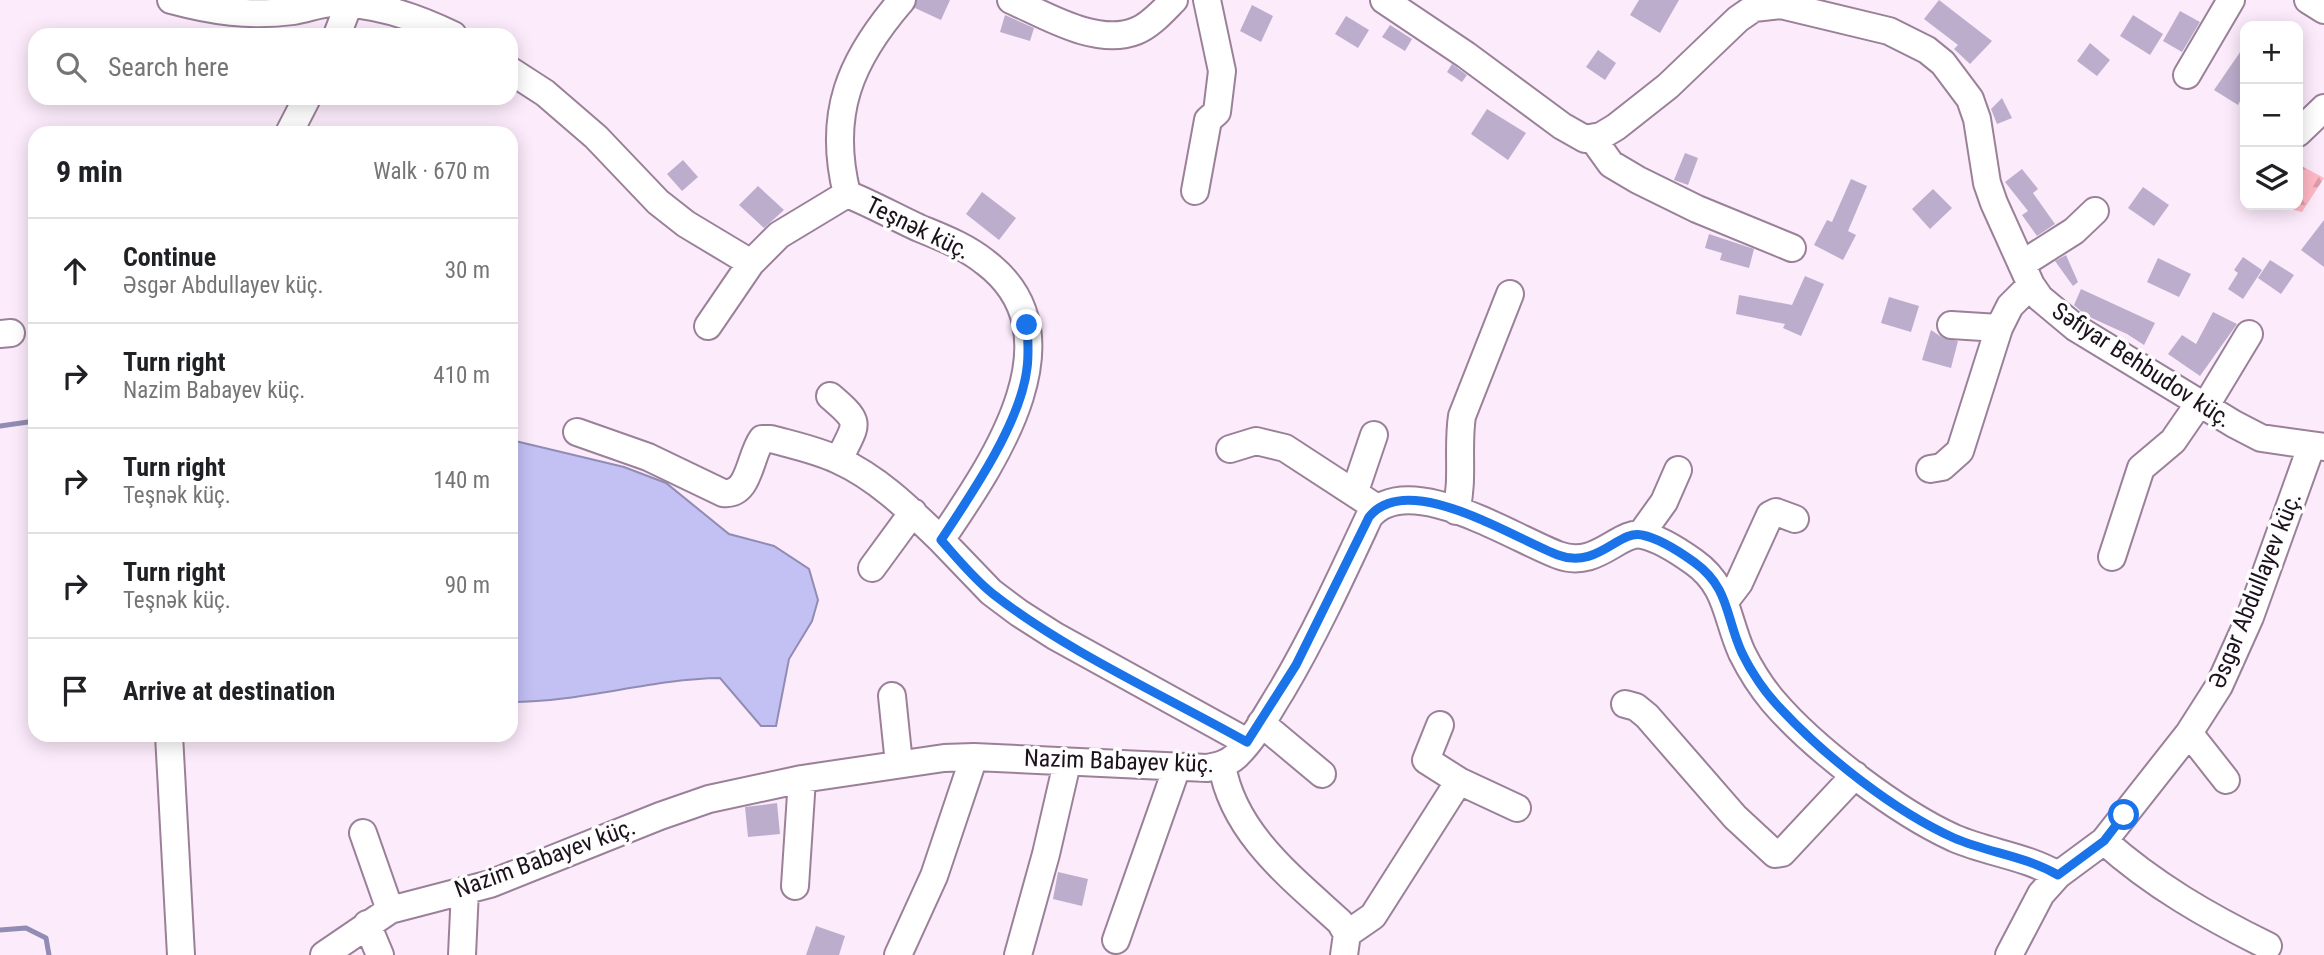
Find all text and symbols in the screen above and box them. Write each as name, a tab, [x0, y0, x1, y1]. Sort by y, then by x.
map controls	[2240, 21, 2303, 210]
button: +	[2240, 21, 2303, 84]
search box	[28, 28, 518, 105]
icon: search	[52, 48, 90, 86]
text: Search here	[108, 52, 229, 82]
button: −	[2240, 84, 2303, 147]
button: layers	[2240, 147, 2303, 210]
text: 9 min	[56, 154, 123, 189]
text: Walk · 670 m	[373, 158, 490, 185]
street label: Teşnək küç.	[861, 191, 975, 265]
text: Continue	[123, 242, 216, 272]
icon: ahead	[56, 252, 94, 290]
text: 30 m	[445, 257, 490, 284]
text: Əsgər Abdullayev küç.	[123, 272, 323, 299]
street label: Səfiyar Behbudov küç.	[2047, 297, 2237, 433]
route end	[1011, 309, 1042, 340]
text: Turn right	[123, 347, 225, 377]
icon: right	[56, 357, 94, 395]
text: 410 m	[433, 362, 490, 389]
text: Nazim Babayev küç.	[123, 377, 305, 404]
text: Turn right	[123, 452, 225, 482]
icon: right	[56, 462, 94, 500]
text: 140 m	[433, 467, 490, 494]
text: Teşnək küç.	[123, 482, 231, 509]
street label: Əsgər Abdullayev küç.	[2203, 488, 2307, 692]
text: Turn right	[123, 557, 225, 587]
icon: right	[56, 567, 94, 605]
text: 90 m	[445, 572, 490, 599]
text: Teşnək küç.	[123, 587, 231, 614]
icon: arrive	[56, 672, 94, 710]
text: Arrive at destination	[123, 676, 335, 706]
street label: Nazim Babayev küç.	[1023, 744, 1215, 778]
route start	[2108, 799, 2139, 830]
street label: Nazim Babayev küç.	[451, 812, 639, 904]

